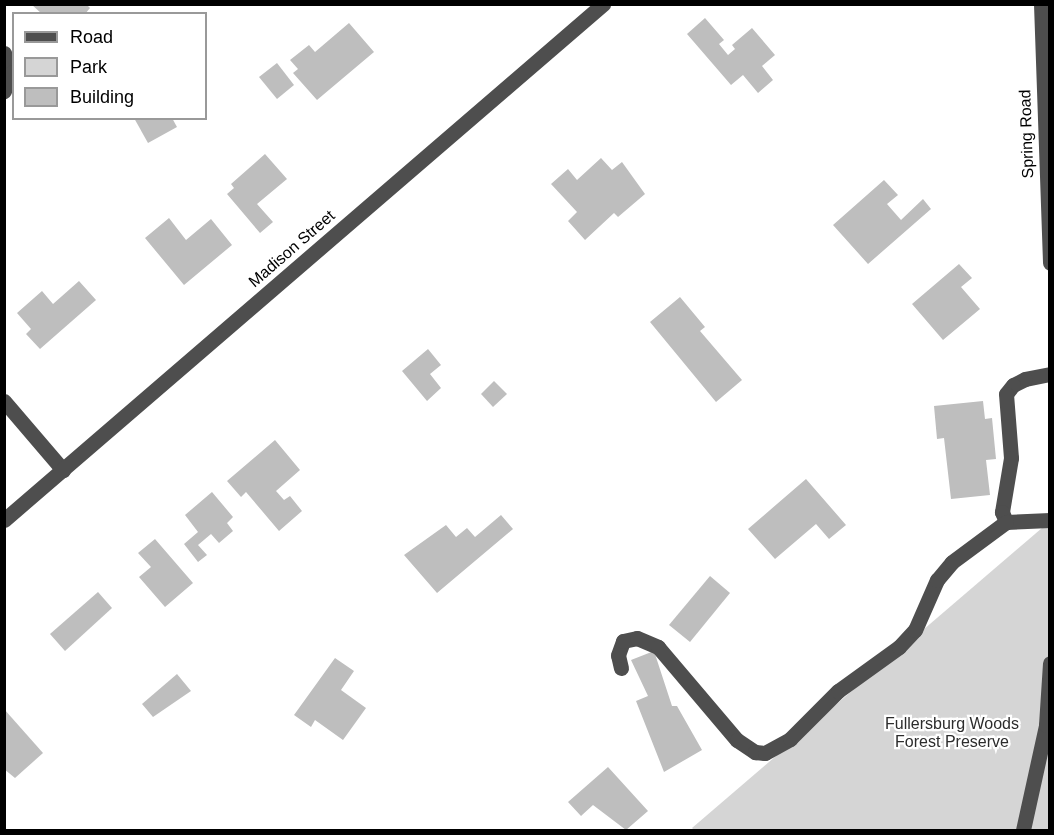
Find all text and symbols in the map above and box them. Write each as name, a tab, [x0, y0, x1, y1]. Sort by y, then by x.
legend	[12, 12, 207, 120]
text: Road	[70, 27, 113, 47]
text: Park	[70, 57, 107, 77]
text: Building	[70, 87, 134, 107]
street label: Spring Road	[1016, 89, 1038, 179]
street label: Madison Street	[245, 206, 339, 292]
park label: Fullersburg Woods Forest Preserve	[885, 714, 1019, 752]

